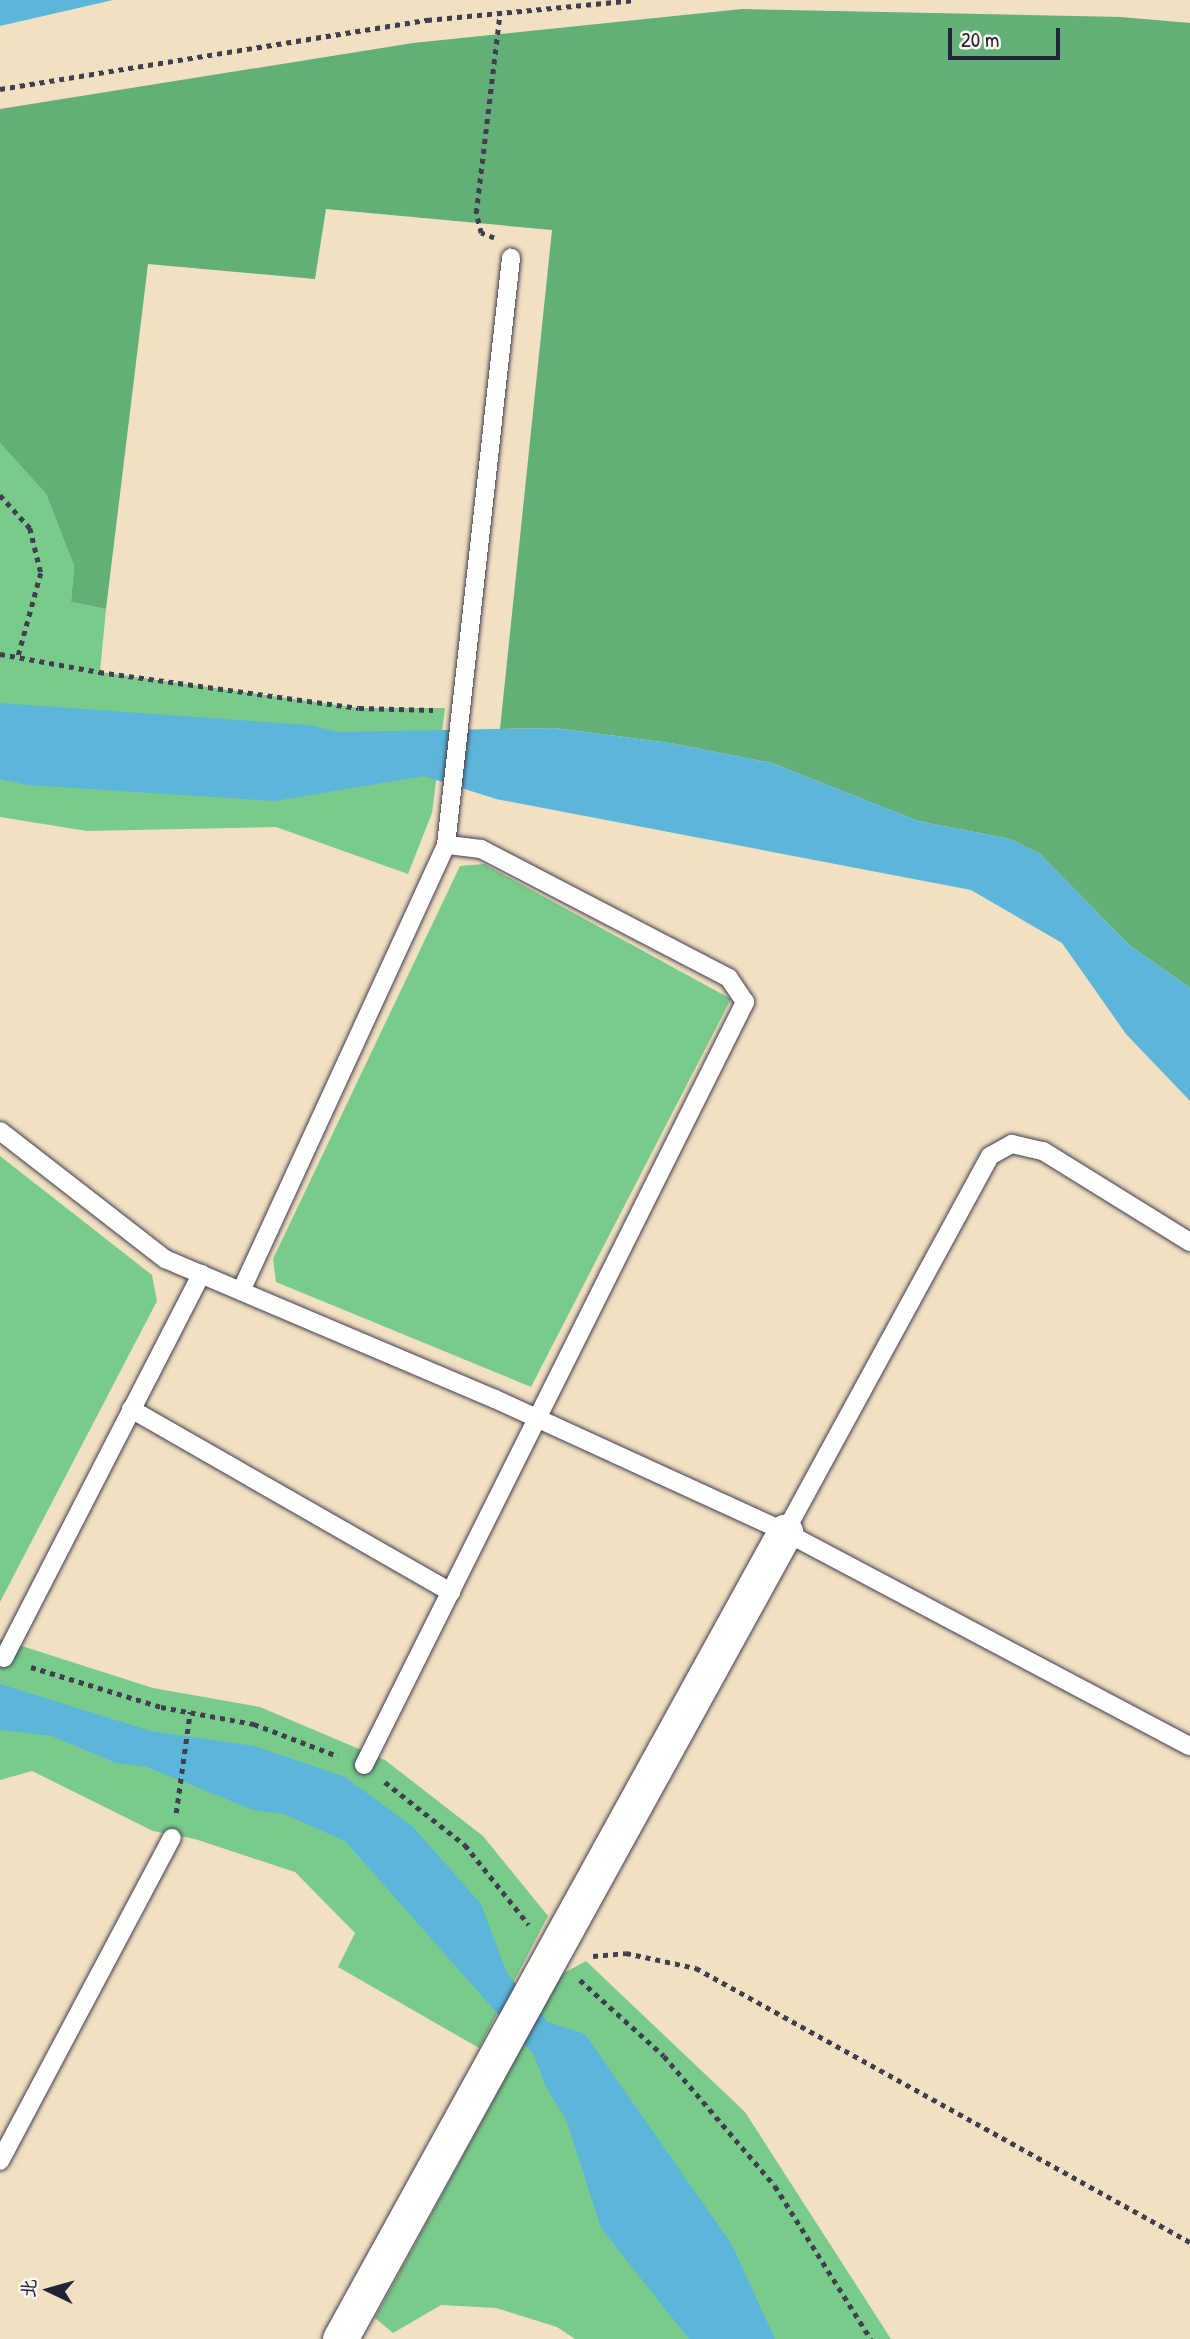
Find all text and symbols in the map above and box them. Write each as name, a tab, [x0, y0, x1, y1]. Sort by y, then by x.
scale bar	[952, 14, 1064, 58]
text: 20 m	[961, 25, 999, 54]
north arrow	[14, 2255, 84, 2325]
text: 北	[14, 2278, 42, 2299]

